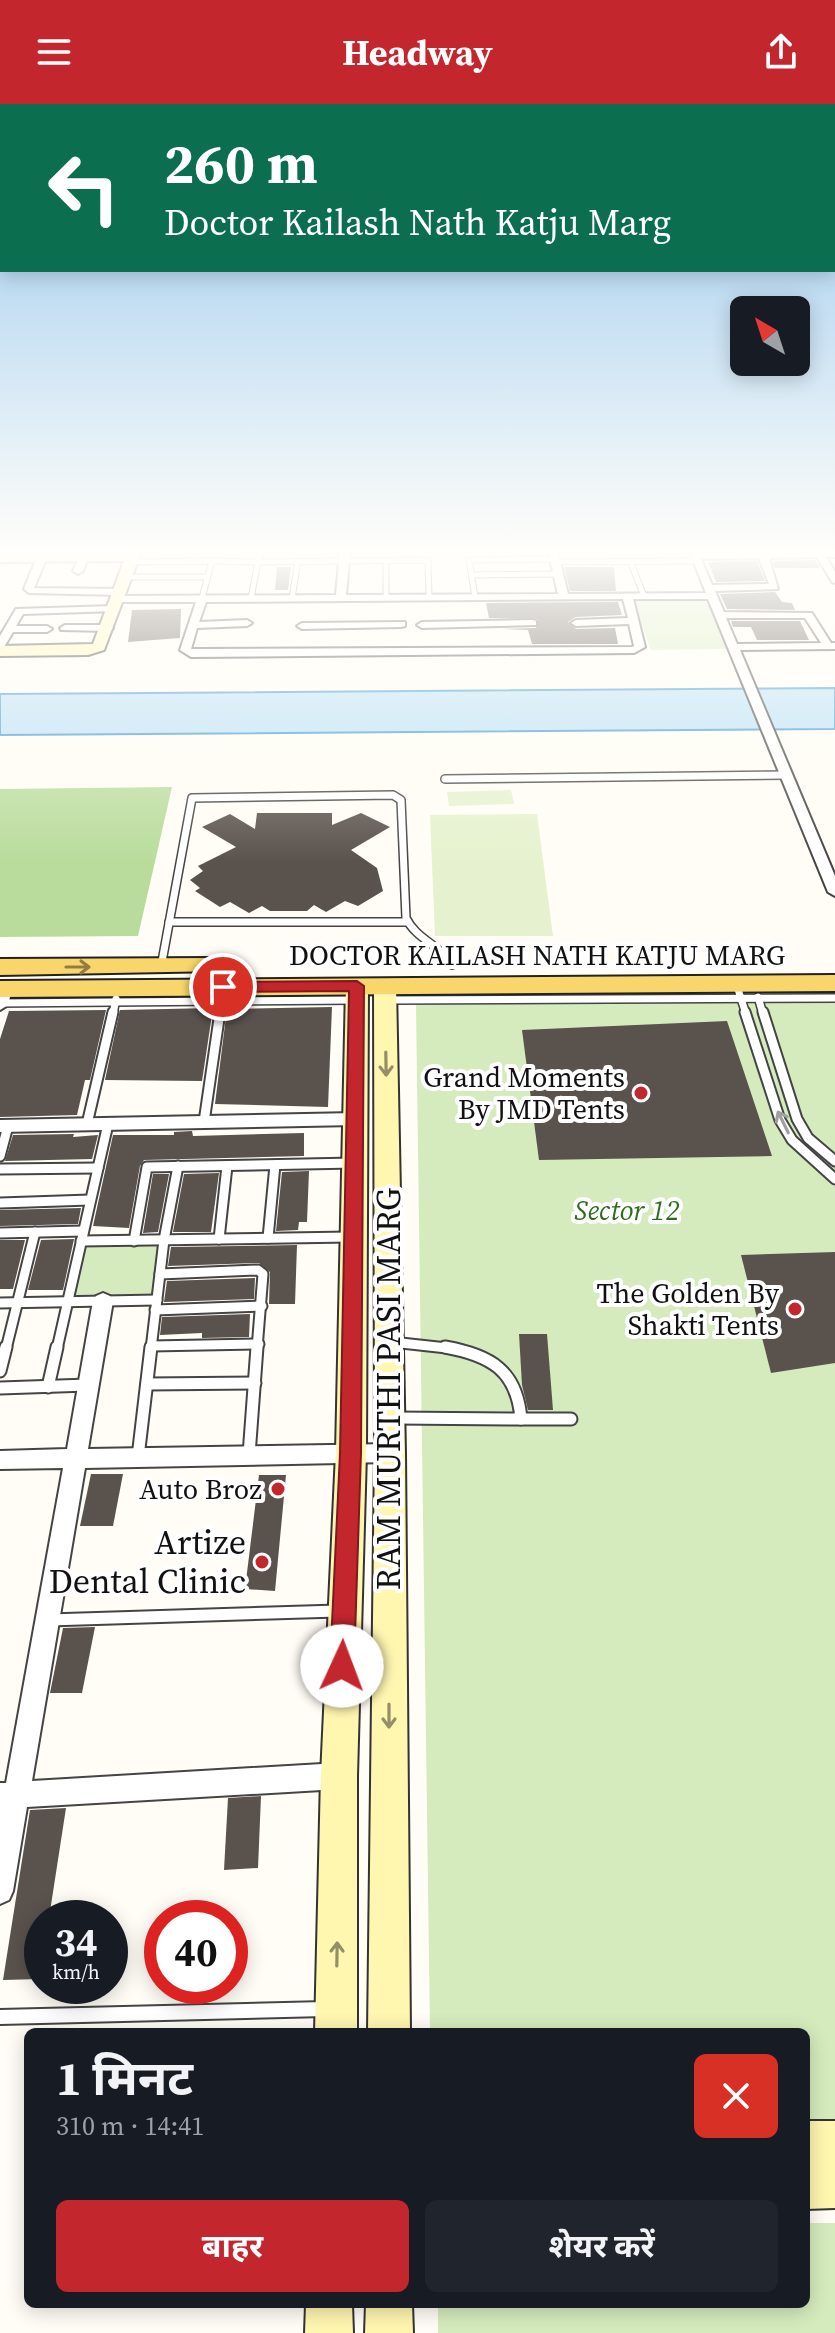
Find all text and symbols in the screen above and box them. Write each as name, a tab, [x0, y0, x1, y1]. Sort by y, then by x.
text: Headway	[342, 28, 493, 77]
icon: menu	[32, 30, 76, 74]
icon: share	[759, 30, 803, 74]
text: 260 m	[164, 125, 318, 202]
icon: left	[32, 136, 136, 240]
text: Doctor Kailash Nath Katju Marg	[164, 198, 671, 247]
north arrow	[730, 296, 810, 376]
map controls	[730, 296, 810, 376]
street label: DOCTOR KAILASH NATH KATJU MARG	[289, 936, 785, 974]
pin	[189, 953, 257, 1021]
one-way arrow	[64, 959, 91, 975]
icon: arrive	[201, 965, 245, 1009]
one-way arrow	[378, 1050, 394, 1077]
place label: Grand Moments By JMD Tents	[423, 1058, 625, 1128]
marker: Grand Moments By JMD Tents	[632, 1084, 650, 1102]
one-way arrow	[775, 1111, 790, 1135]
street label: RAM MURTHI PASI MARG	[365, 1188, 411, 1590]
park label: Sector 12	[574, 1191, 680, 1229]
place label: The Golden By Shakti Tents	[597, 1274, 780, 1344]
marker: The Golden By Shakti Tents	[786, 1300, 804, 1318]
place label: Auto Broz	[139, 1470, 262, 1508]
marker: Auto Broz	[269, 1480, 287, 1498]
place label: Artize Dental Clinic	[49, 1519, 246, 1604]
marker: Artize Dental Clinic	[253, 1553, 271, 1571]
position arrow	[300, 1624, 384, 1708]
one-way arrow	[381, 1702, 397, 1729]
speed limit sign: 40	[144, 1900, 248, 2004]
text: 34	[54, 1915, 98, 1969]
one-way arrow	[329, 1941, 345, 1968]
text: km/h	[52, 1958, 100, 1986]
text: 1 मिनट	[56, 2045, 193, 2111]
button: close	[694, 2054, 778, 2138]
text: 310 m · 14:41	[56, 2108, 204, 2144]
button: बाहर	[56, 2200, 409, 2292]
button: शेयर करें	[425, 2200, 778, 2292]

